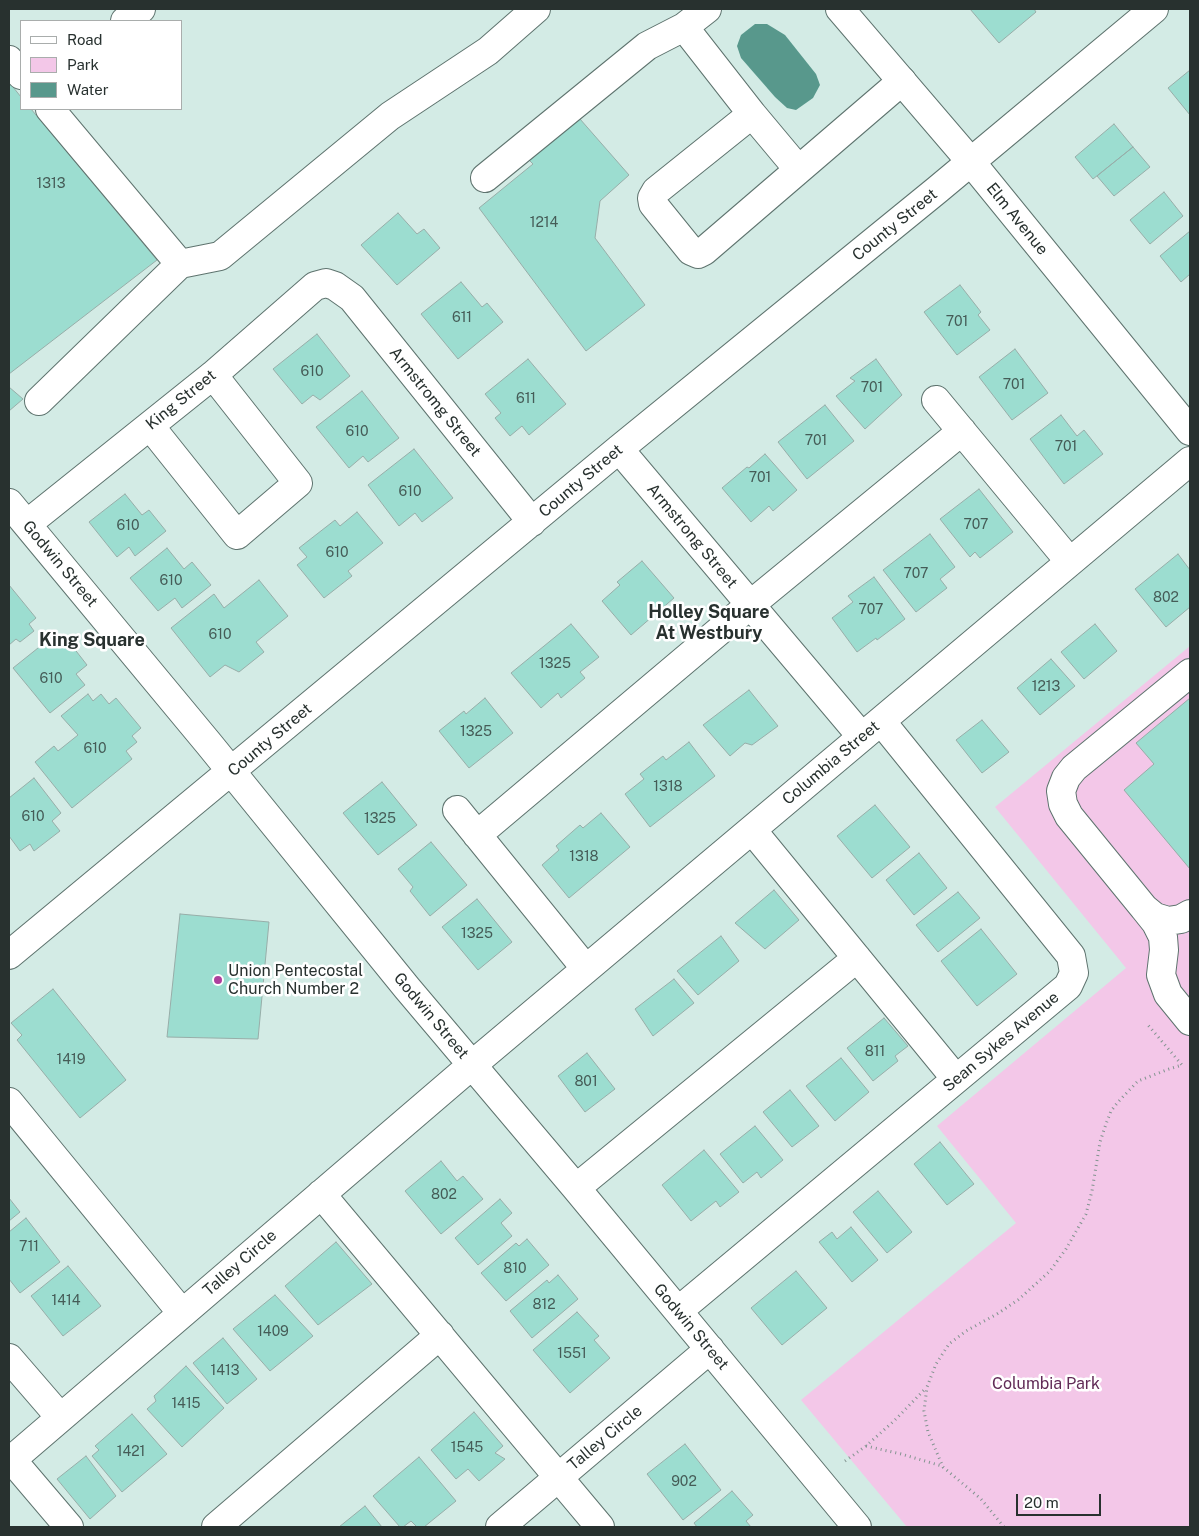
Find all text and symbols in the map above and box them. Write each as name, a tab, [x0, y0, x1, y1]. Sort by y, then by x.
legend	[20, 20, 182, 110]
text: Road	[67, 31, 103, 48]
text: Park	[67, 56, 99, 73]
text: Water	[67, 81, 109, 98]
house number: 1313	[36, 176, 66, 192]
street label: Elm Avenue	[982, 179, 1052, 259]
street label: County Street	[849, 185, 941, 265]
house number: 1214	[530, 215, 558, 231]
house number: 611	[452, 310, 472, 326]
house number: 701	[946, 314, 968, 330]
street label: Armstromg Street	[385, 343, 485, 461]
house number: 610	[301, 364, 323, 380]
street label: King Street	[142, 366, 220, 434]
house number: 701	[1003, 377, 1025, 393]
house number: 701	[861, 380, 883, 396]
house number: 611	[516, 391, 536, 407]
house number: 610	[346, 424, 368, 440]
house number: 701	[805, 433, 827, 449]
house number: 701	[1055, 439, 1077, 455]
street label: County Street	[535, 440, 627, 522]
house number: 701	[749, 470, 771, 486]
street label: Armstrong Street	[643, 480, 741, 592]
house number: 610	[399, 484, 421, 500]
street label: Godwin Street	[18, 517, 102, 611]
house number: 707	[964, 517, 988, 533]
house number: 610	[117, 518, 139, 534]
house number: 610	[326, 545, 348, 561]
house number: 707	[904, 566, 928, 582]
house number: 610	[160, 573, 182, 589]
house number: 802	[1153, 590, 1179, 606]
district label: Holley Square At Westbury	[648, 601, 770, 644]
house number: 707	[859, 602, 883, 618]
house number: 610	[209, 627, 231, 643]
district label: King Square	[39, 629, 145, 651]
house number: 1325	[539, 656, 571, 672]
house number: 610	[40, 671, 62, 687]
house number: 1213	[1032, 679, 1060, 695]
street label: County Street	[224, 699, 316, 781]
street label: Columbia Street	[779, 717, 883, 809]
house number: 1325	[460, 724, 492, 740]
house number: 610	[84, 741, 106, 757]
house number: 1318	[653, 779, 683, 795]
house number: 610	[22, 809, 44, 825]
house number: 1325	[364, 811, 396, 827]
house number: 1318	[569, 849, 599, 865]
house number: 1325	[461, 926, 493, 942]
place label: Union Pentecostal Church Number 2	[228, 961, 363, 999]
street label: Godwin Street	[389, 969, 473, 1063]
marker: Union Pentecostal Church Number 2	[212, 974, 224, 986]
street label: Sean Sykes Avenue	[939, 988, 1063, 1096]
house number: 811	[865, 1044, 885, 1060]
house number: 1419	[57, 1052, 85, 1068]
house number: 801	[574, 1074, 598, 1090]
house number: 802	[431, 1187, 457, 1203]
street label: Talley Circle	[199, 1226, 281, 1300]
house number: 711	[19, 1239, 39, 1255]
house number: 810	[503, 1261, 527, 1277]
street label: Godwin Street	[649, 1280, 733, 1374]
house number: 1414	[52, 1293, 80, 1309]
house number: 812	[532, 1297, 556, 1313]
house number: 1409	[257, 1324, 289, 1340]
house number: 1551	[557, 1346, 587, 1362]
house number: 1413	[210, 1363, 240, 1379]
park label: Columbia Park	[992, 1374, 1100, 1394]
house number: 1415	[171, 1396, 201, 1412]
street label: Talley Circle	[564, 1401, 646, 1475]
house number: 1545	[451, 1440, 483, 1456]
house number: 1421	[117, 1444, 145, 1460]
house number: 902	[671, 1474, 697, 1490]
scale bar	[1019, 1484, 1104, 1516]
text: 20 m	[1024, 1494, 1059, 1511]

